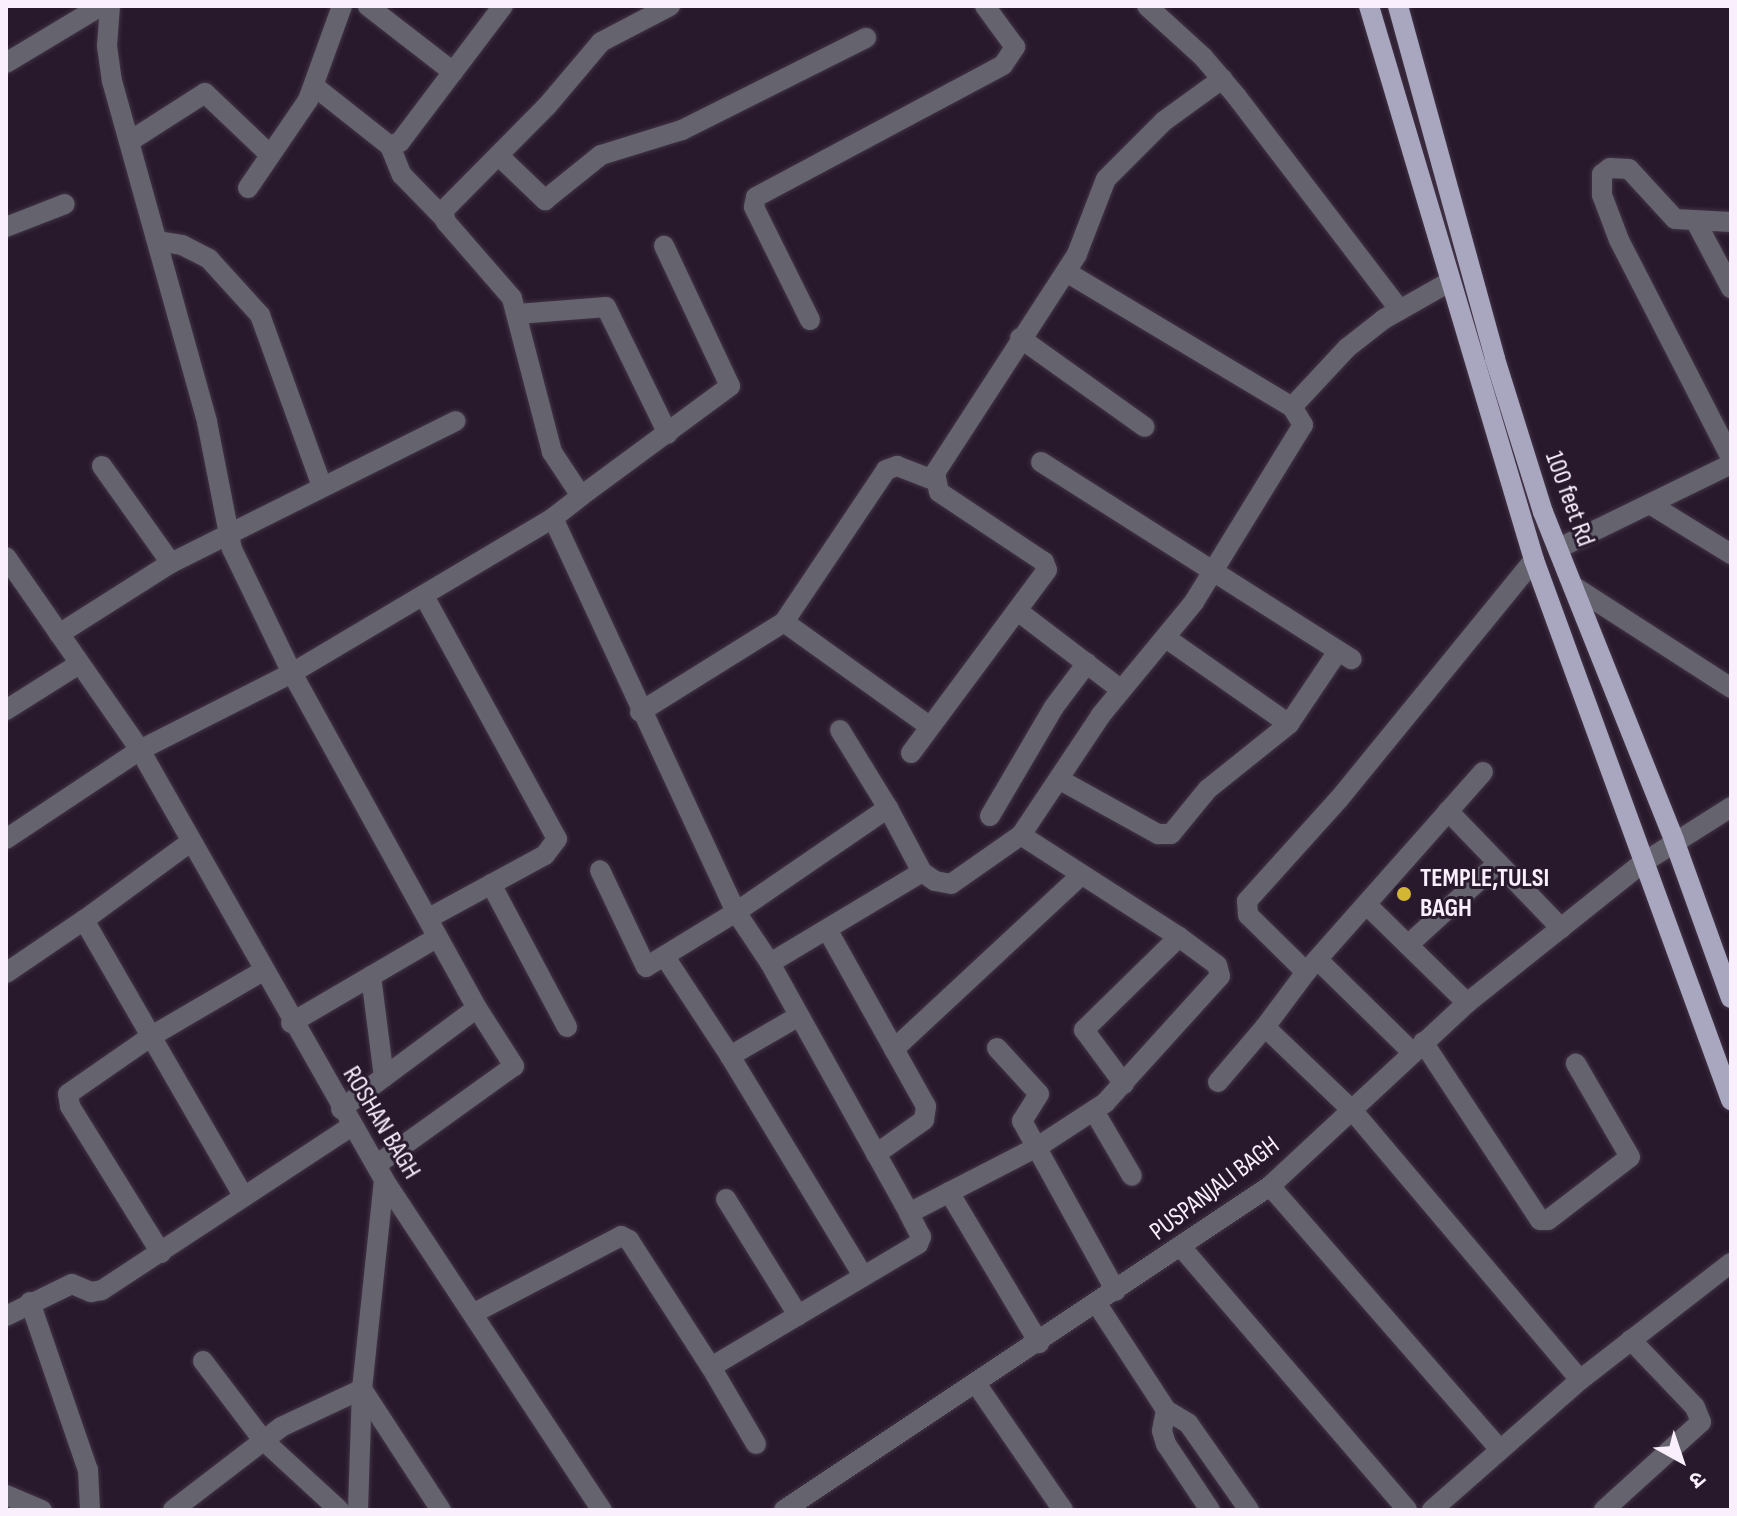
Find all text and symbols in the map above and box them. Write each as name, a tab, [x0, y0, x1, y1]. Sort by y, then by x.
street label: 100 feet Rd	[1537, 447, 1601, 551]
place label: TEMPLE,TULSI BAGH	[1420, 863, 1549, 924]
marker: TEMPLE,TULSI BAGH	[1395, 885, 1413, 903]
street label: ROSHAN BAGH	[335, 1061, 427, 1185]
street label: PUSPANJALI BAGH	[1144, 1130, 1286, 1248]
north arrow	[1641, 1420, 1721, 1500]
text: उ	[1683, 1464, 1710, 1493]

